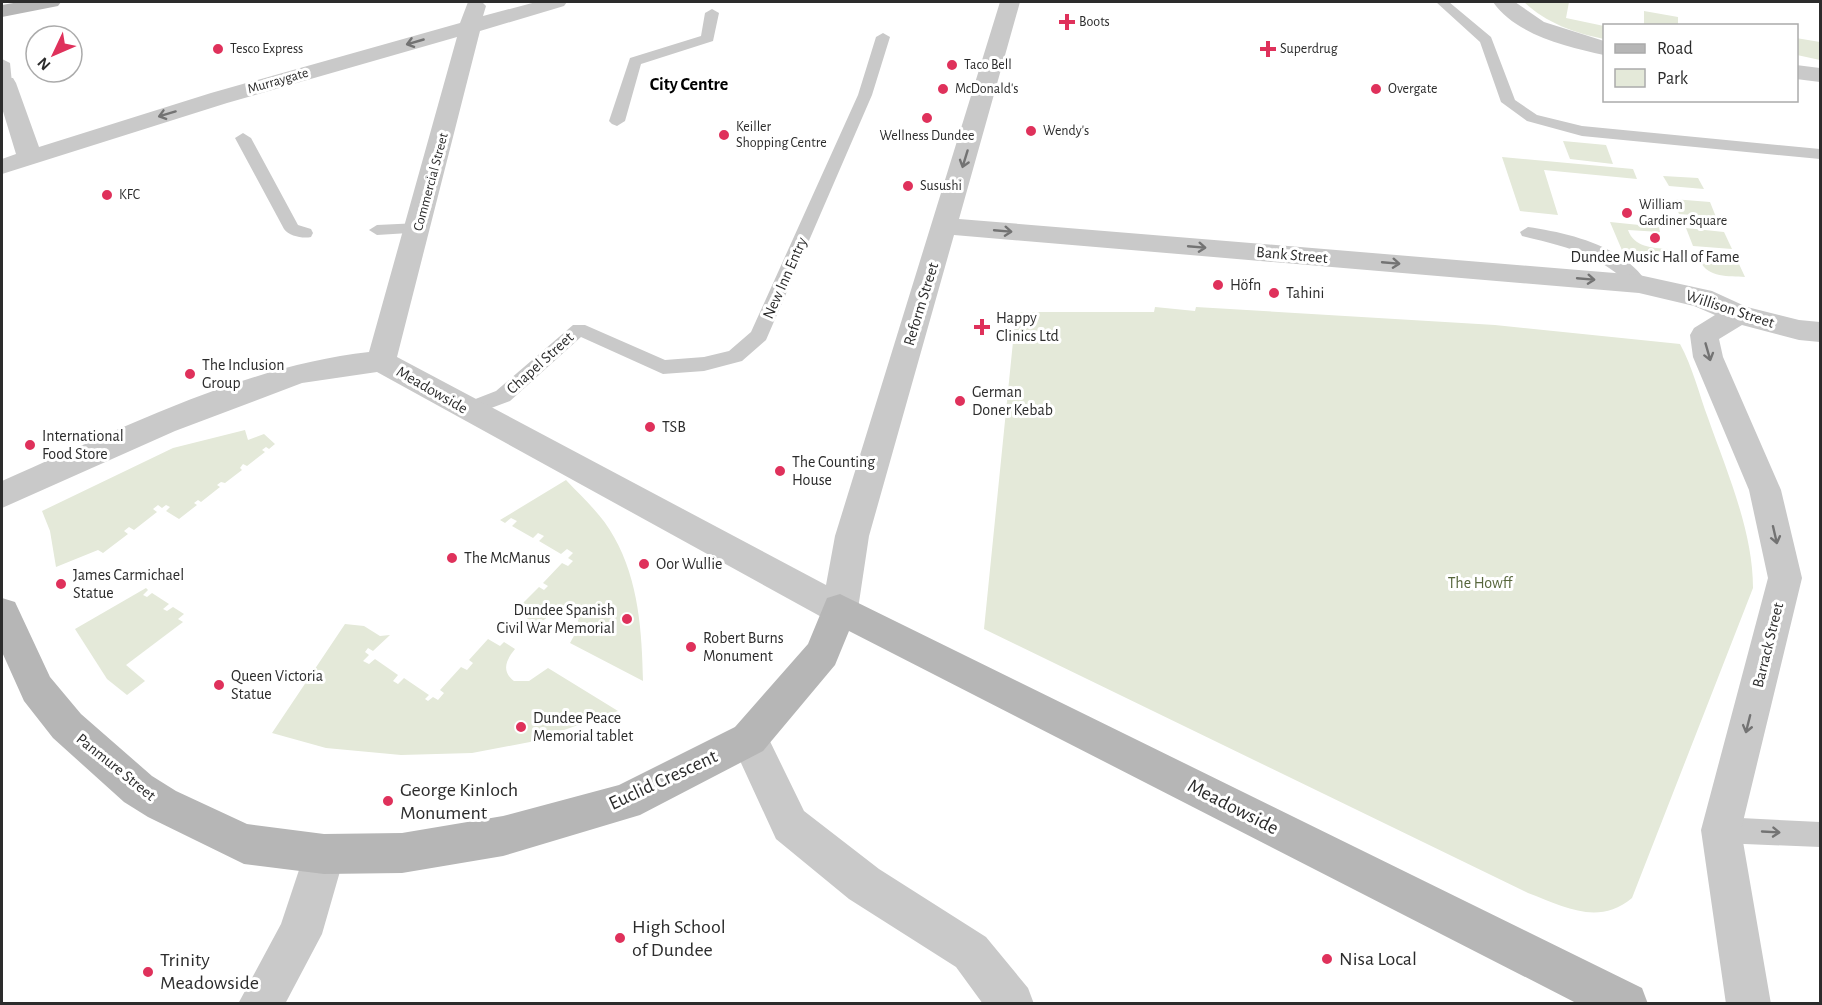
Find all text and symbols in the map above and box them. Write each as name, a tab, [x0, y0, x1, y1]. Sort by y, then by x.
marker: Boots	[1060, 15, 1074, 29]
place label: Boots	[1079, 15, 1110, 29]
north arrow	[24, 24, 84, 84]
legend	[1603, 24, 1798, 102]
one-way arrow	[406, 37, 425, 48]
text: Road	[1657, 40, 1693, 58]
marker: Tesco Express	[211, 42, 225, 56]
place label: Tesco Express	[230, 42, 303, 56]
marker: Superdrug	[1261, 42, 1275, 56]
place label: Superdrug	[1280, 42, 1338, 56]
text: N	[34, 54, 54, 73]
marker: Taco Bell	[945, 58, 959, 72]
place label: Taco Bell	[964, 58, 1012, 72]
street label: Murraygate	[246, 66, 310, 96]
text: Park	[1657, 70, 1689, 88]
district label: City Centre	[650, 76, 728, 94]
marker: McDonald's	[936, 82, 950, 96]
place label: McDonald's	[955, 82, 1018, 96]
marker: Overgate	[1369, 82, 1383, 96]
place label: Overgate	[1388, 82, 1437, 96]
one-way arrow	[158, 109, 177, 120]
marker: Wellness Dundee	[920, 111, 934, 125]
place label: Keiller Shopping Centre	[736, 120, 827, 150]
marker: Wendy's	[1024, 124, 1038, 138]
place label: Wendy's	[1043, 124, 1089, 138]
marker: Keiller Shopping Centre	[717, 128, 731, 142]
place label: Wellness Dundee	[879, 129, 975, 143]
street label: Commercial Street	[411, 131, 451, 233]
one-way arrow	[959, 149, 970, 168]
marker: Susushi	[901, 179, 915, 193]
place label: Susushi	[920, 179, 962, 193]
marker: KFC	[100, 188, 114, 202]
place label: KFC	[119, 188, 140, 202]
place label: William Gardiner Square	[1639, 198, 1727, 228]
marker: William Gardiner Square	[1620, 206, 1634, 220]
one-way arrow	[992, 226, 1012, 237]
marker: Dundee Music Hall of Fame	[1648, 231, 1662, 245]
street label: New Inn Entry	[760, 235, 811, 322]
one-way arrow	[1187, 242, 1207, 253]
street label: Bank Street	[1256, 244, 1328, 266]
place label: Dundee Music Hall of Fame	[1571, 249, 1739, 265]
one-way arrow	[1381, 258, 1401, 269]
street label: Reform Street	[901, 260, 941, 348]
one-way arrow	[1575, 274, 1595, 285]
place label: Höfn	[1230, 277, 1261, 293]
marker: Höfn	[1211, 278, 1225, 292]
place label: Tahini	[1286, 285, 1325, 301]
marker: Tahini	[1267, 286, 1281, 300]
street label: Willison Street	[1684, 287, 1776, 331]
place label: Happy Clinics Ltd	[996, 310, 1059, 344]
marker: Happy Clinics Ltd	[973, 318, 991, 336]
street label: Chapel Street	[504, 329, 576, 397]
one-way arrow	[1703, 342, 1714, 361]
place label: The Inclusion Group	[202, 357, 284, 391]
street label: Meadowside	[394, 363, 470, 417]
marker: The Inclusion Group	[183, 367, 197, 381]
place label: German Doner Kebab	[972, 384, 1053, 418]
marker: German Doner Kebab	[953, 394, 967, 408]
place label: TSB	[662, 419, 686, 435]
marker: TSB	[643, 420, 657, 434]
place label: International Food Store	[42, 428, 124, 462]
marker: International Food Store	[23, 438, 37, 452]
place label: The Counting House	[792, 454, 875, 488]
marker: The Counting House	[773, 464, 787, 478]
one-way arrow	[1770, 525, 1781, 544]
place label: The McManus	[464, 550, 551, 566]
marker: The McManus	[445, 551, 459, 565]
place label: Oor Wullie	[656, 556, 722, 572]
marker: Oor Wullie	[637, 557, 651, 571]
place label: James Carmichael Statue	[73, 567, 184, 601]
park label: The Howff	[1448, 575, 1514, 591]
marker: James Carmichael Statue	[54, 577, 68, 591]
street label: Barrack Street	[1750, 601, 1786, 689]
place label: Dundee Spanish Civil War Memorial	[497, 602, 615, 636]
marker: Dundee Spanish Civil War Memorial	[620, 612, 634, 626]
place label: Robert Burns Monument	[703, 630, 784, 664]
marker: Robert Burns Monument	[684, 640, 698, 654]
place label: Queen Victoria Statue	[231, 668, 323, 702]
marker: Queen Victoria Statue	[212, 678, 226, 692]
place label: Dundee Peace Memorial tablet	[533, 710, 633, 744]
one-way arrow	[1741, 714, 1753, 733]
marker: Dundee Peace Memorial tablet	[514, 720, 528, 734]
street label: Panmure Street	[73, 730, 159, 804]
street label: Euclid Crescent	[606, 746, 721, 814]
street label: Meadowside	[1184, 776, 1282, 838]
place label: George Kinloch Monument	[400, 780, 518, 823]
marker: George Kinloch Monument	[381, 794, 395, 808]
one-way arrow	[1760, 827, 1780, 838]
place label: High School of Dundee	[632, 917, 726, 960]
marker: High School of Dundee	[613, 931, 627, 945]
place label: Nisa Local	[1339, 949, 1417, 969]
place label: Trinity Meadowside	[160, 950, 259, 993]
marker: Nisa Local	[1320, 952, 1334, 966]
marker: Trinity Meadowside	[141, 965, 155, 979]

